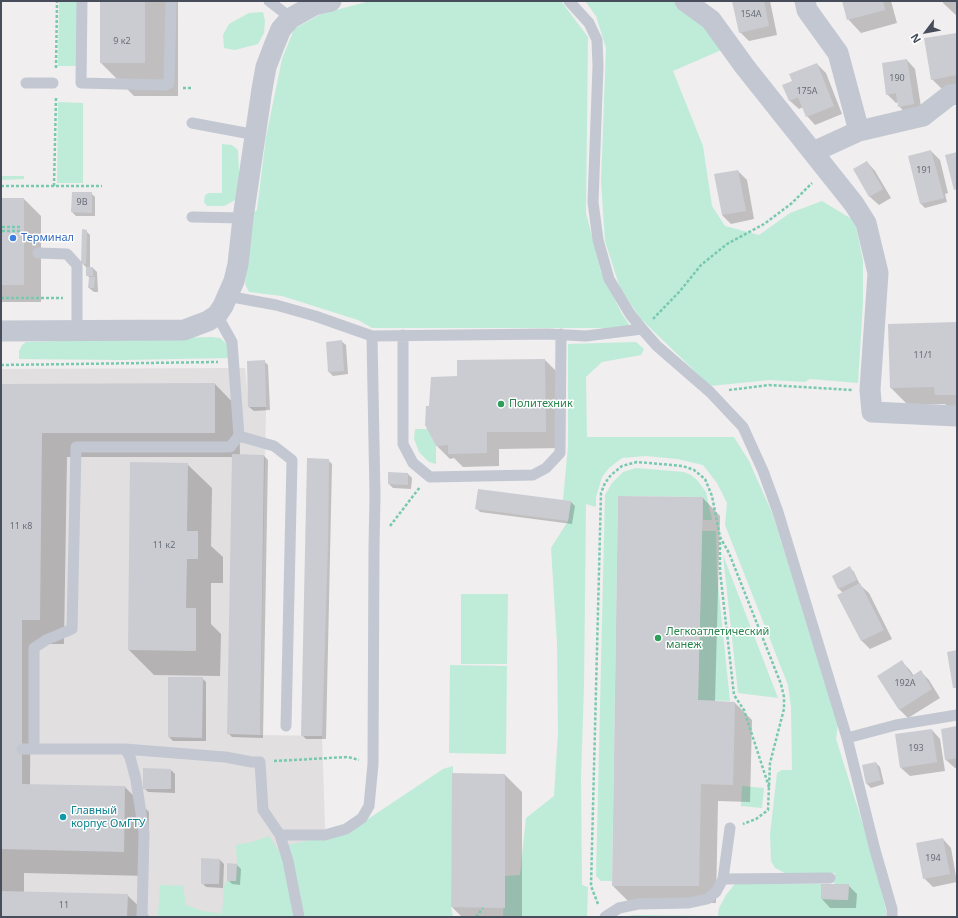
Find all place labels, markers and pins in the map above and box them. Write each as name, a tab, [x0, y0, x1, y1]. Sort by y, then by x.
place label: Терминал	[21, 231, 74, 245]
marker: Терминал	[8, 233, 18, 243]
place label: Политехник	[509, 397, 573, 411]
marker: Политехник	[496, 399, 506, 409]
place label: Легкоатлетический манеж	[666, 625, 769, 651]
marker: Легкоатлетический манеж	[653, 633, 663, 643]
place label: Главный корпус ОмГТУ	[71, 804, 146, 830]
marker: Главный корпус ОмГТУ	[58, 812, 68, 822]

